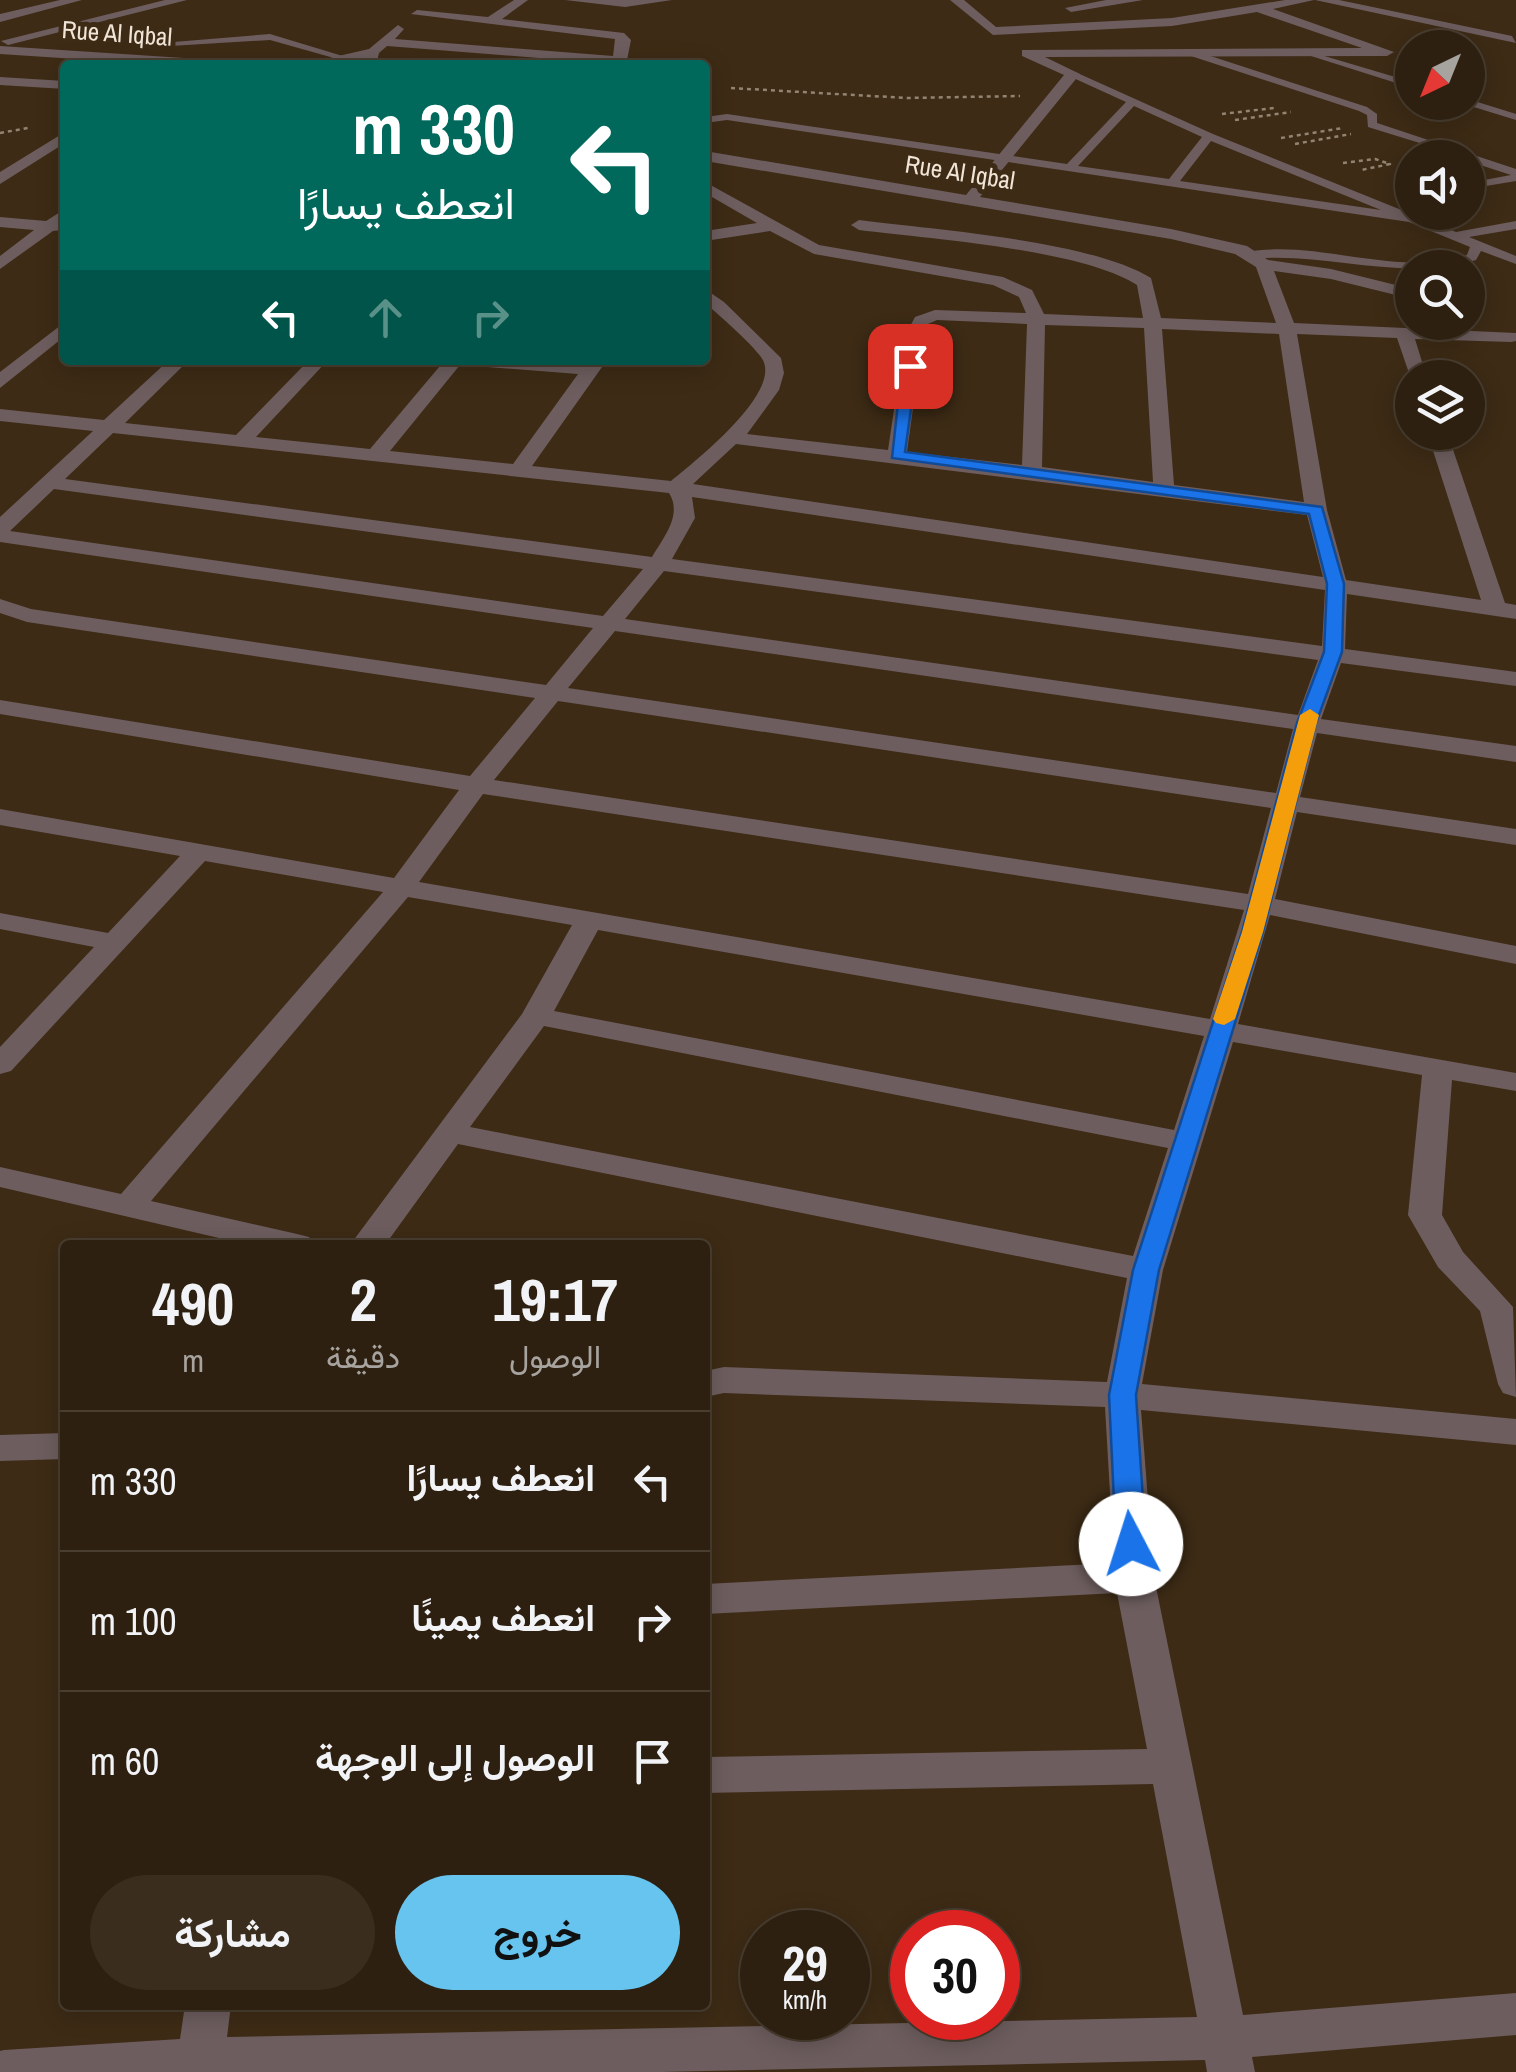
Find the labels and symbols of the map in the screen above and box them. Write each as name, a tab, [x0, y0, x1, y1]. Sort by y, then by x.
street label: Rue Al Iqbal	[61, 12, 173, 54]
north arrow	[1395, 30, 1485, 120]
street label: Rue Al Iqbal	[903, 147, 1017, 197]
pin	[868, 324, 953, 409]
position arrow	[1079, 1492, 1183, 1596]
speed limit sign: 30	[890, 1910, 1020, 2040]

